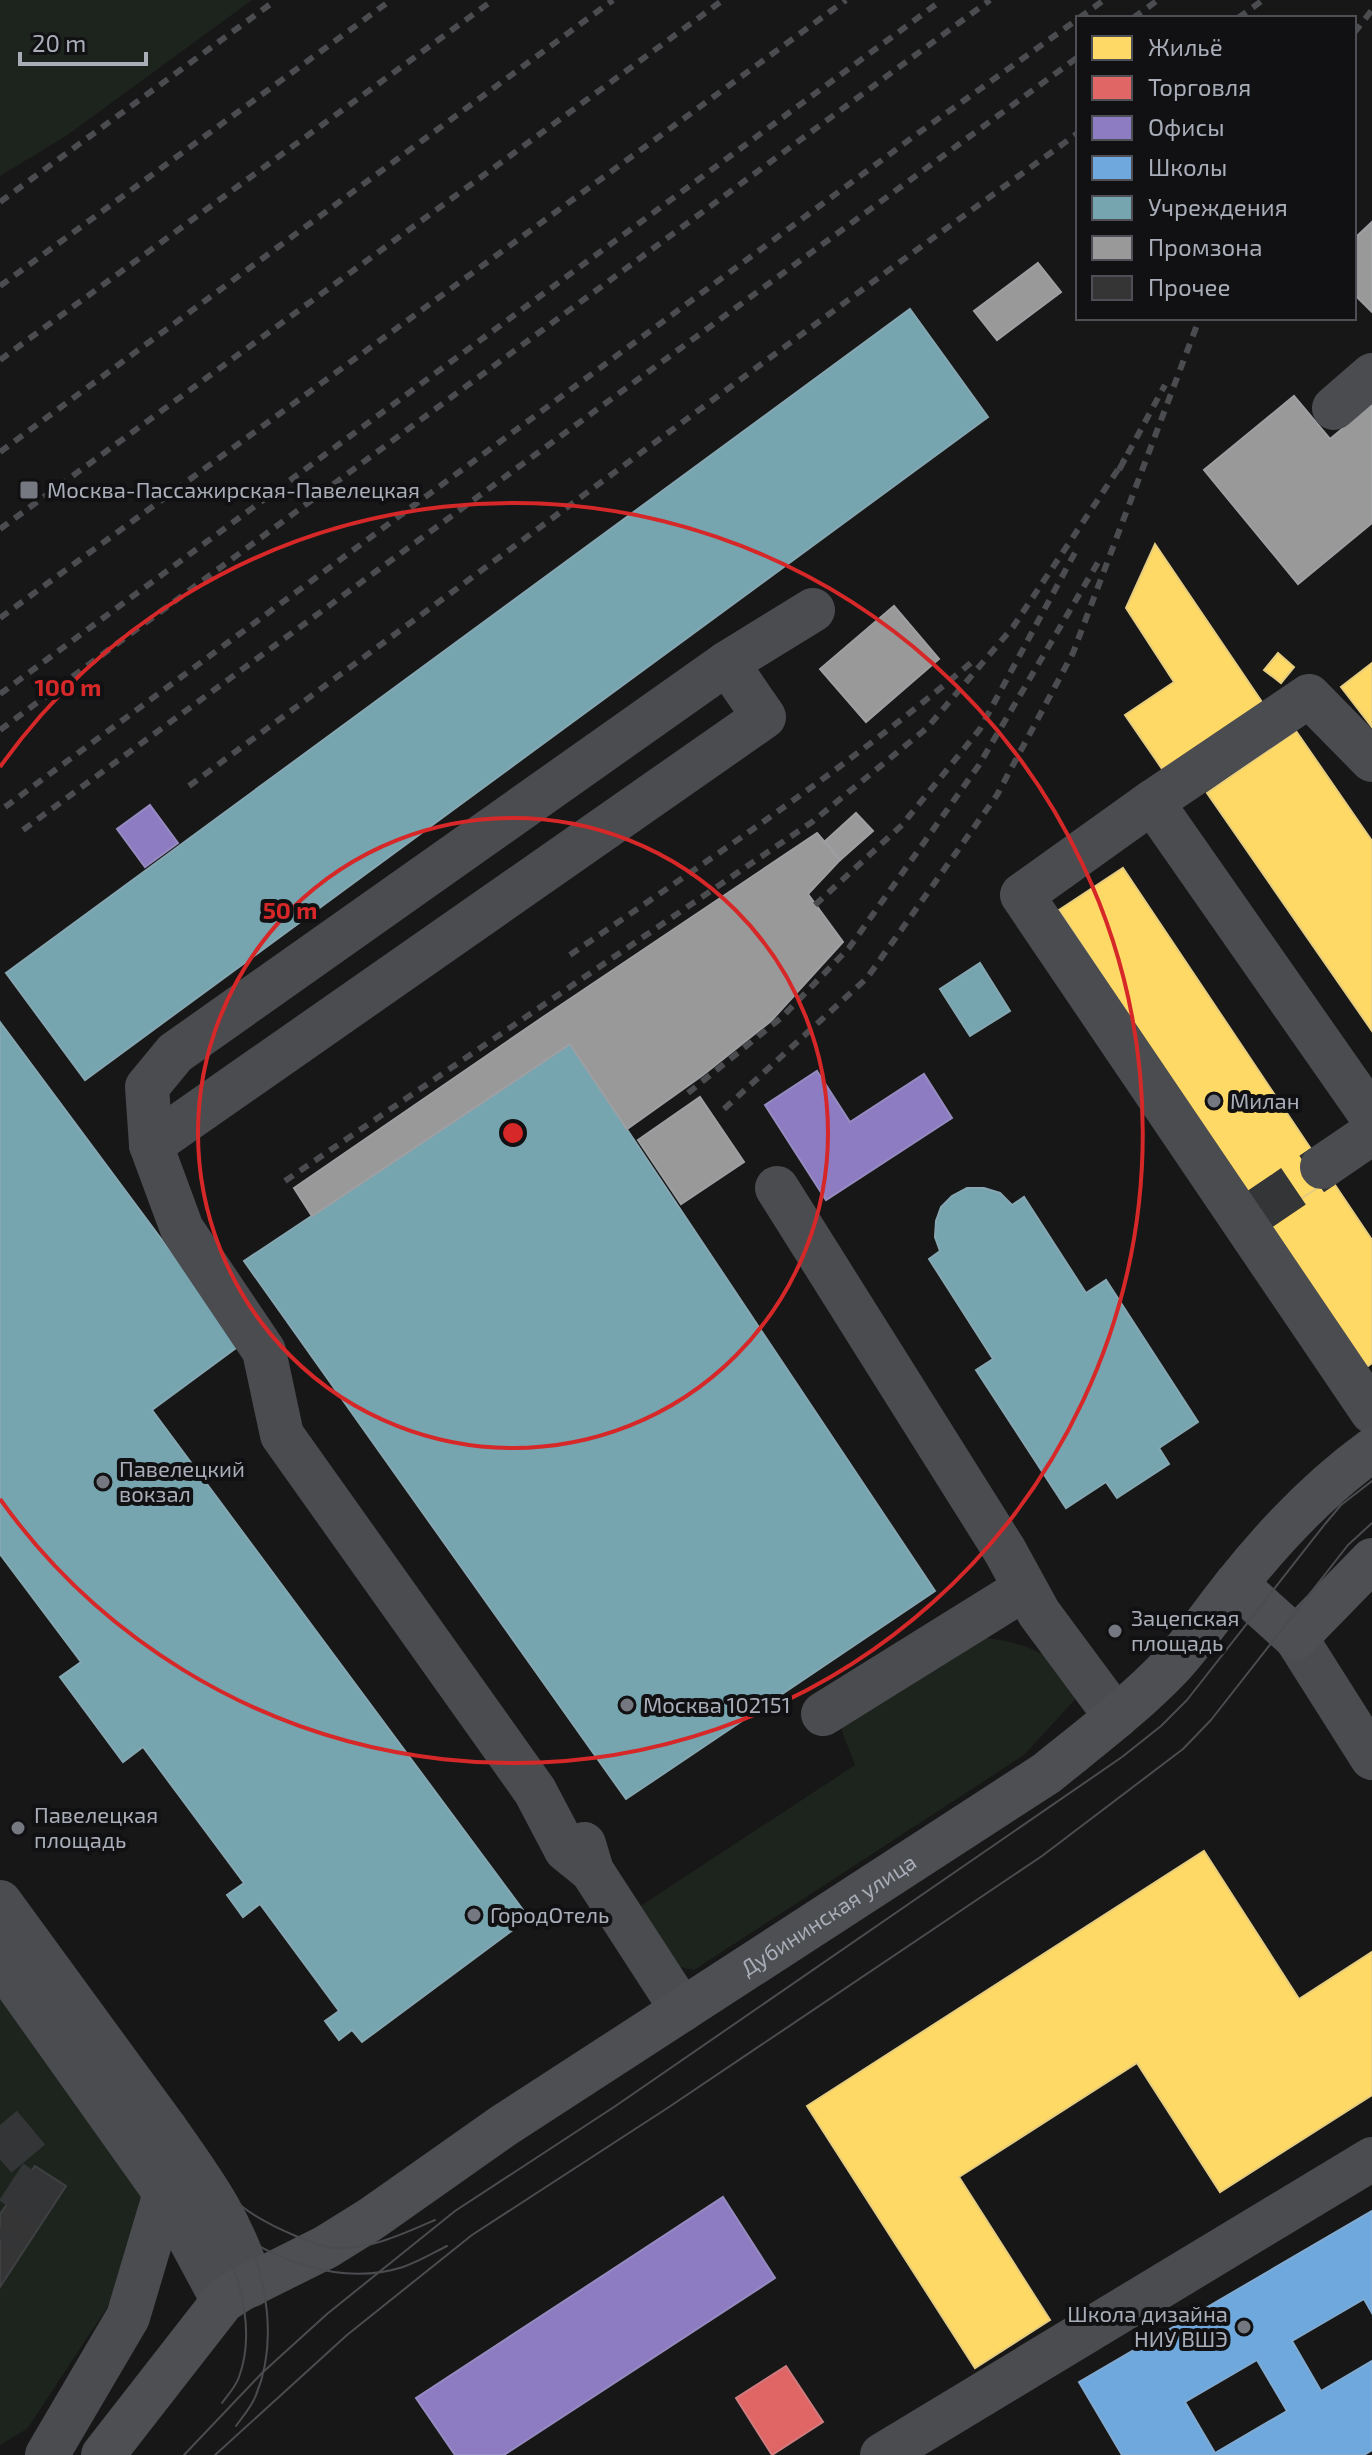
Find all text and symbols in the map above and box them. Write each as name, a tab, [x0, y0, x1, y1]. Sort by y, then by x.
scale bar	[20, 16, 146, 66]
legend	[1076, 16, 1356, 320]
text: 20 m	[32, 28, 86, 57]
text: Жильё	[1148, 32, 1223, 61]
text: Торговля	[1148, 72, 1251, 101]
text: Офисы	[1148, 112, 1225, 141]
text: Школы	[1148, 152, 1227, 181]
text: Учреждения	[1148, 192, 1288, 221]
text: Промзона	[1148, 232, 1263, 261]
text: Прочее	[1148, 272, 1230, 301]
place label: Москва-Пассажирская-Павелецкая	[47, 476, 420, 502]
marker: Москва-Пассажирская-Павелецкая	[18, 479, 40, 501]
text: 100 m	[35, 672, 101, 701]
text: 50 m	[263, 895, 317, 924]
place label: Милан	[1230, 1087, 1300, 1113]
marker: Милан	[1205, 1092, 1223, 1110]
centre of rings	[499, 1119, 527, 1147]
place label: Павелецкий вокзал	[119, 1455, 245, 1506]
marker: Павелецкий вокзал	[94, 1473, 112, 1491]
place label: Зацепская площадь	[1131, 1604, 1239, 1655]
marker: Зацепская площадь	[1106, 1622, 1124, 1640]
place label: Москва 102151	[643, 1691, 790, 1717]
marker: Москва 102151	[618, 1696, 636, 1714]
place label: Павелецкая площадь	[34, 1801, 158, 1852]
marker: Павелецкая площадь	[9, 1819, 27, 1837]
street label: Дубининская улица	[735, 1848, 921, 1980]
place label: ГородОтель	[490, 1901, 609, 1927]
marker: ГородОтель	[465, 1906, 483, 1924]
place label: Школа дизайна НИУ ВШЭ	[1067, 2300, 1228, 2351]
marker: Школа дизайна НИУ ВШЭ	[1235, 2318, 1253, 2336]

